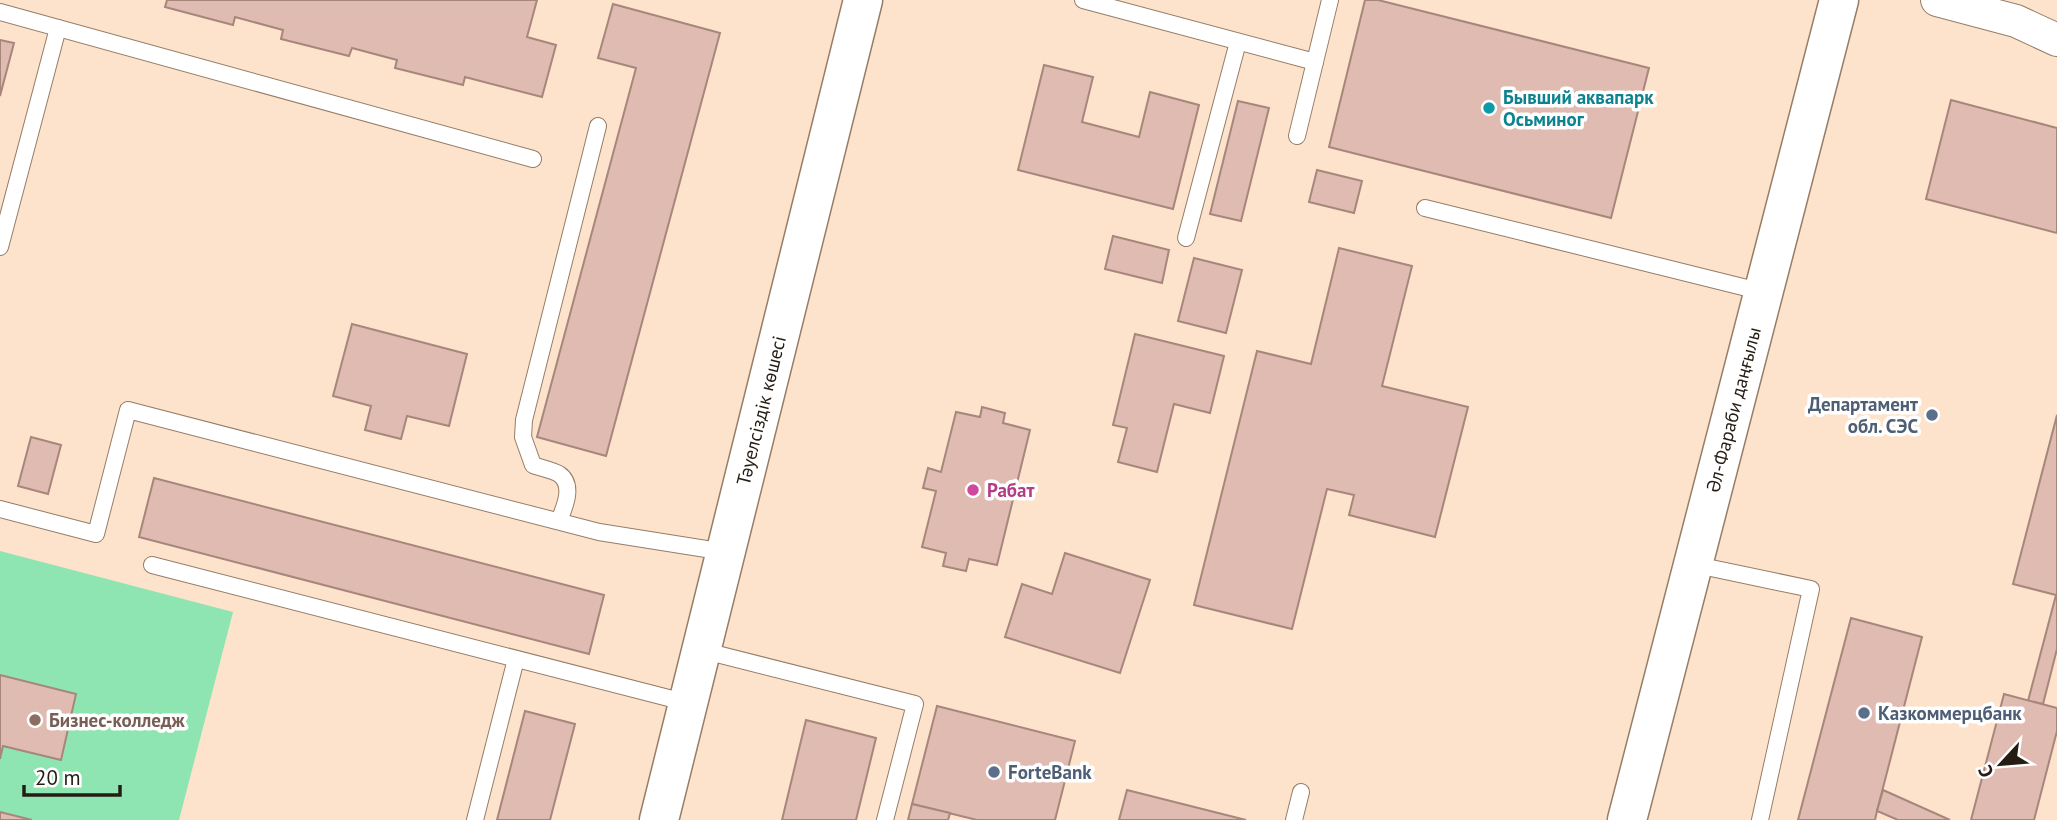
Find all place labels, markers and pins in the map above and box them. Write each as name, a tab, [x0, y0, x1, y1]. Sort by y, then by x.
place label: Бывший аквапарк Осьминог	[1503, 85, 1654, 131]
marker: Бывший аквапарк Осьминог	[1481, 100, 1497, 116]
place label: Департамент обл. СЭС	[1808, 392, 1918, 438]
marker: Департамент обл. СЭС	[1924, 407, 1940, 423]
place label: Рабат	[987, 478, 1034, 502]
marker: Рабат	[965, 482, 981, 498]
place label: Казкоммерцбанк	[1878, 701, 2022, 725]
marker: Казкоммерцбанк	[1856, 705, 1872, 721]
place label: Бизнес-колледж	[49, 708, 186, 732]
marker: Бизнес-колледж	[27, 712, 43, 728]
place label: ForteBank	[1008, 760, 1092, 784]
marker: ForteBank	[986, 764, 1002, 780]

